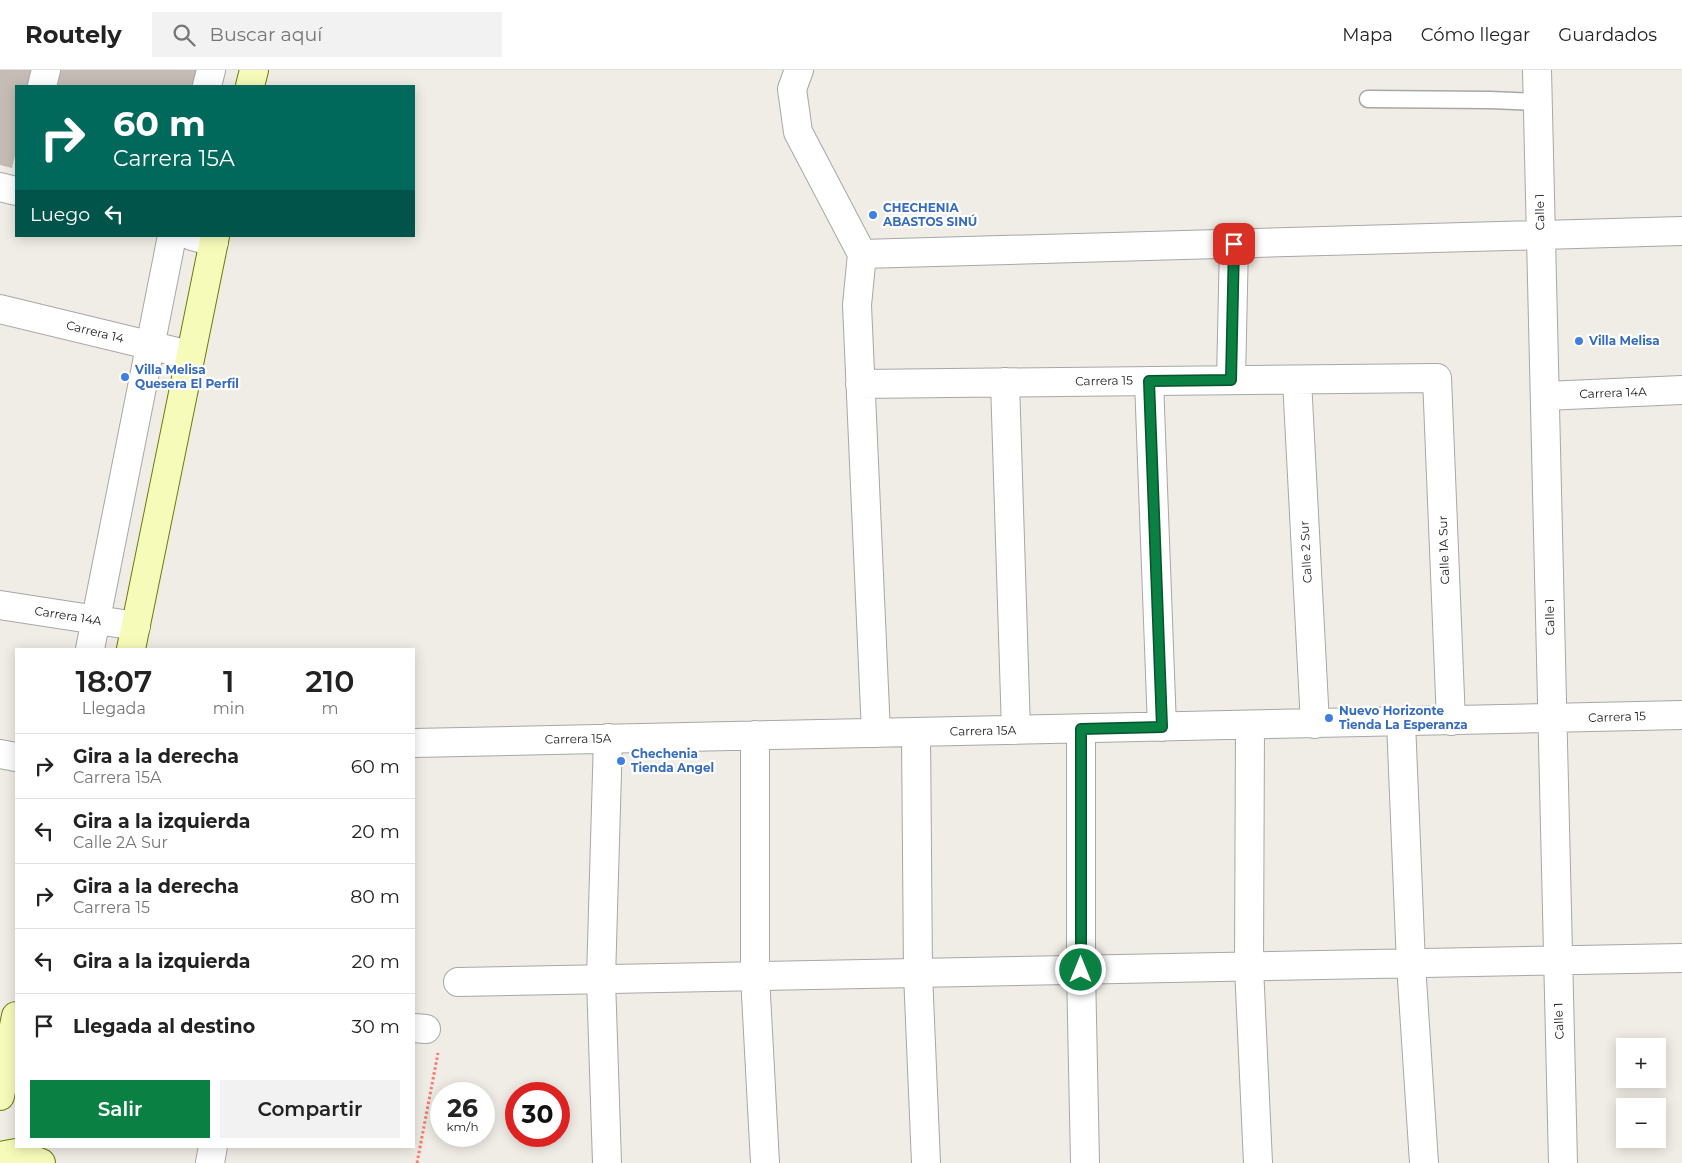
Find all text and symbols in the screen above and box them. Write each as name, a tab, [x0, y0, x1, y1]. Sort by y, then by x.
search box	[152, 12, 502, 57]
text: Routely	[25, 20, 122, 49]
icon: search	[170, 21, 198, 49]
text: Buscar aquí	[210, 23, 322, 46]
text: Mapa	[1342, 24, 1393, 46]
text: Cómo llegar	[1421, 24, 1530, 46]
text: Guardados	[1558, 24, 1657, 46]
text: 60 m	[113, 102, 206, 145]
icon: right	[30, 105, 95, 170]
text: Carrera 15A	[113, 145, 235, 172]
street label: Calle 1	[1532, 194, 1547, 230]
icon: left	[100, 200, 128, 228]
place label: CHECHENIA ABASTOS SINÚ	[882, 200, 977, 229]
text: Luego	[30, 203, 90, 226]
marker: CHECHENIA ABASTOS SINÚ	[867, 209, 879, 221]
pin	[1213, 223, 1255, 265]
icon: arrive	[1220, 230, 1248, 258]
street label: Carrera 14	[65, 317, 126, 346]
place label: Villa Melisa	[1588, 333, 1660, 348]
marker: Villa Melisa	[1573, 335, 1585, 347]
place label: Villa Melisa Quesera El Perfil	[134, 362, 239, 391]
marker: Villa Melisa Quesera El Perfil	[119, 371, 131, 383]
street label: Carrera 15	[1075, 372, 1133, 389]
street label: Carrera 14A	[1579, 384, 1647, 401]
street label: Calle 1A Sur	[1435, 515, 1452, 585]
street label: Calle 2 Sur	[1296, 520, 1315, 584]
street label: Calle 1	[1542, 599, 1557, 635]
street label: Carrera 14A	[34, 603, 103, 628]
text: 18:07	[76, 663, 152, 700]
text: 1	[223, 663, 234, 700]
text: 210	[305, 663, 354, 700]
text: Llegada	[82, 699, 146, 718]
text: min	[213, 699, 245, 718]
text: m	[321, 699, 338, 718]
place label: Nuevo Horizonte Tienda La Esperanza	[1339, 703, 1468, 732]
street label: Carrera 15	[1588, 708, 1646, 725]
marker: Nuevo Horizonte Tienda La Esperanza	[1323, 712, 1335, 724]
street label: Carrera 15A	[950, 722, 1017, 739]
street label: Carrera 15A	[545, 730, 612, 747]
text: Gira a la derecha	[73, 745, 239, 768]
place label: Chechenia Tienda Angel	[631, 746, 714, 775]
icon: right	[30, 752, 58, 780]
text: 60 m	[351, 755, 400, 778]
marker: Chechenia Tienda Angel	[615, 755, 627, 767]
text: Carrera 15A	[73, 768, 162, 787]
text: Gira a la izquierda	[73, 810, 251, 833]
icon: left	[30, 817, 58, 845]
text: 20 m	[352, 820, 400, 843]
text: Calle 2A Sur	[73, 833, 168, 852]
text: Gira a la derecha	[73, 875, 239, 898]
icon: right	[30, 882, 58, 910]
text: 80 m	[350, 885, 400, 908]
text: Carrera 15	[73, 898, 150, 917]
position arrow	[1054, 943, 1106, 995]
icon: left	[30, 947, 58, 975]
text: Gira a la izquierda	[73, 950, 251, 973]
text: 20 m	[352, 950, 400, 973]
street label: Calle 1	[1550, 1002, 1567, 1040]
icon: arrive	[30, 1012, 58, 1040]
text: Llegada al destino	[73, 1015, 255, 1038]
text: 30 m	[352, 1015, 400, 1038]
map controls	[1616, 1038, 1666, 1148]
button: +	[1616, 1038, 1666, 1088]
button: Salir	[30, 1080, 210, 1138]
button: Compartir	[220, 1080, 400, 1138]
speed limit sign: 30	[505, 1082, 570, 1147]
text: 26	[447, 1093, 478, 1123]
button: −	[1616, 1098, 1666, 1148]
text: km/h	[446, 1119, 479, 1134]

